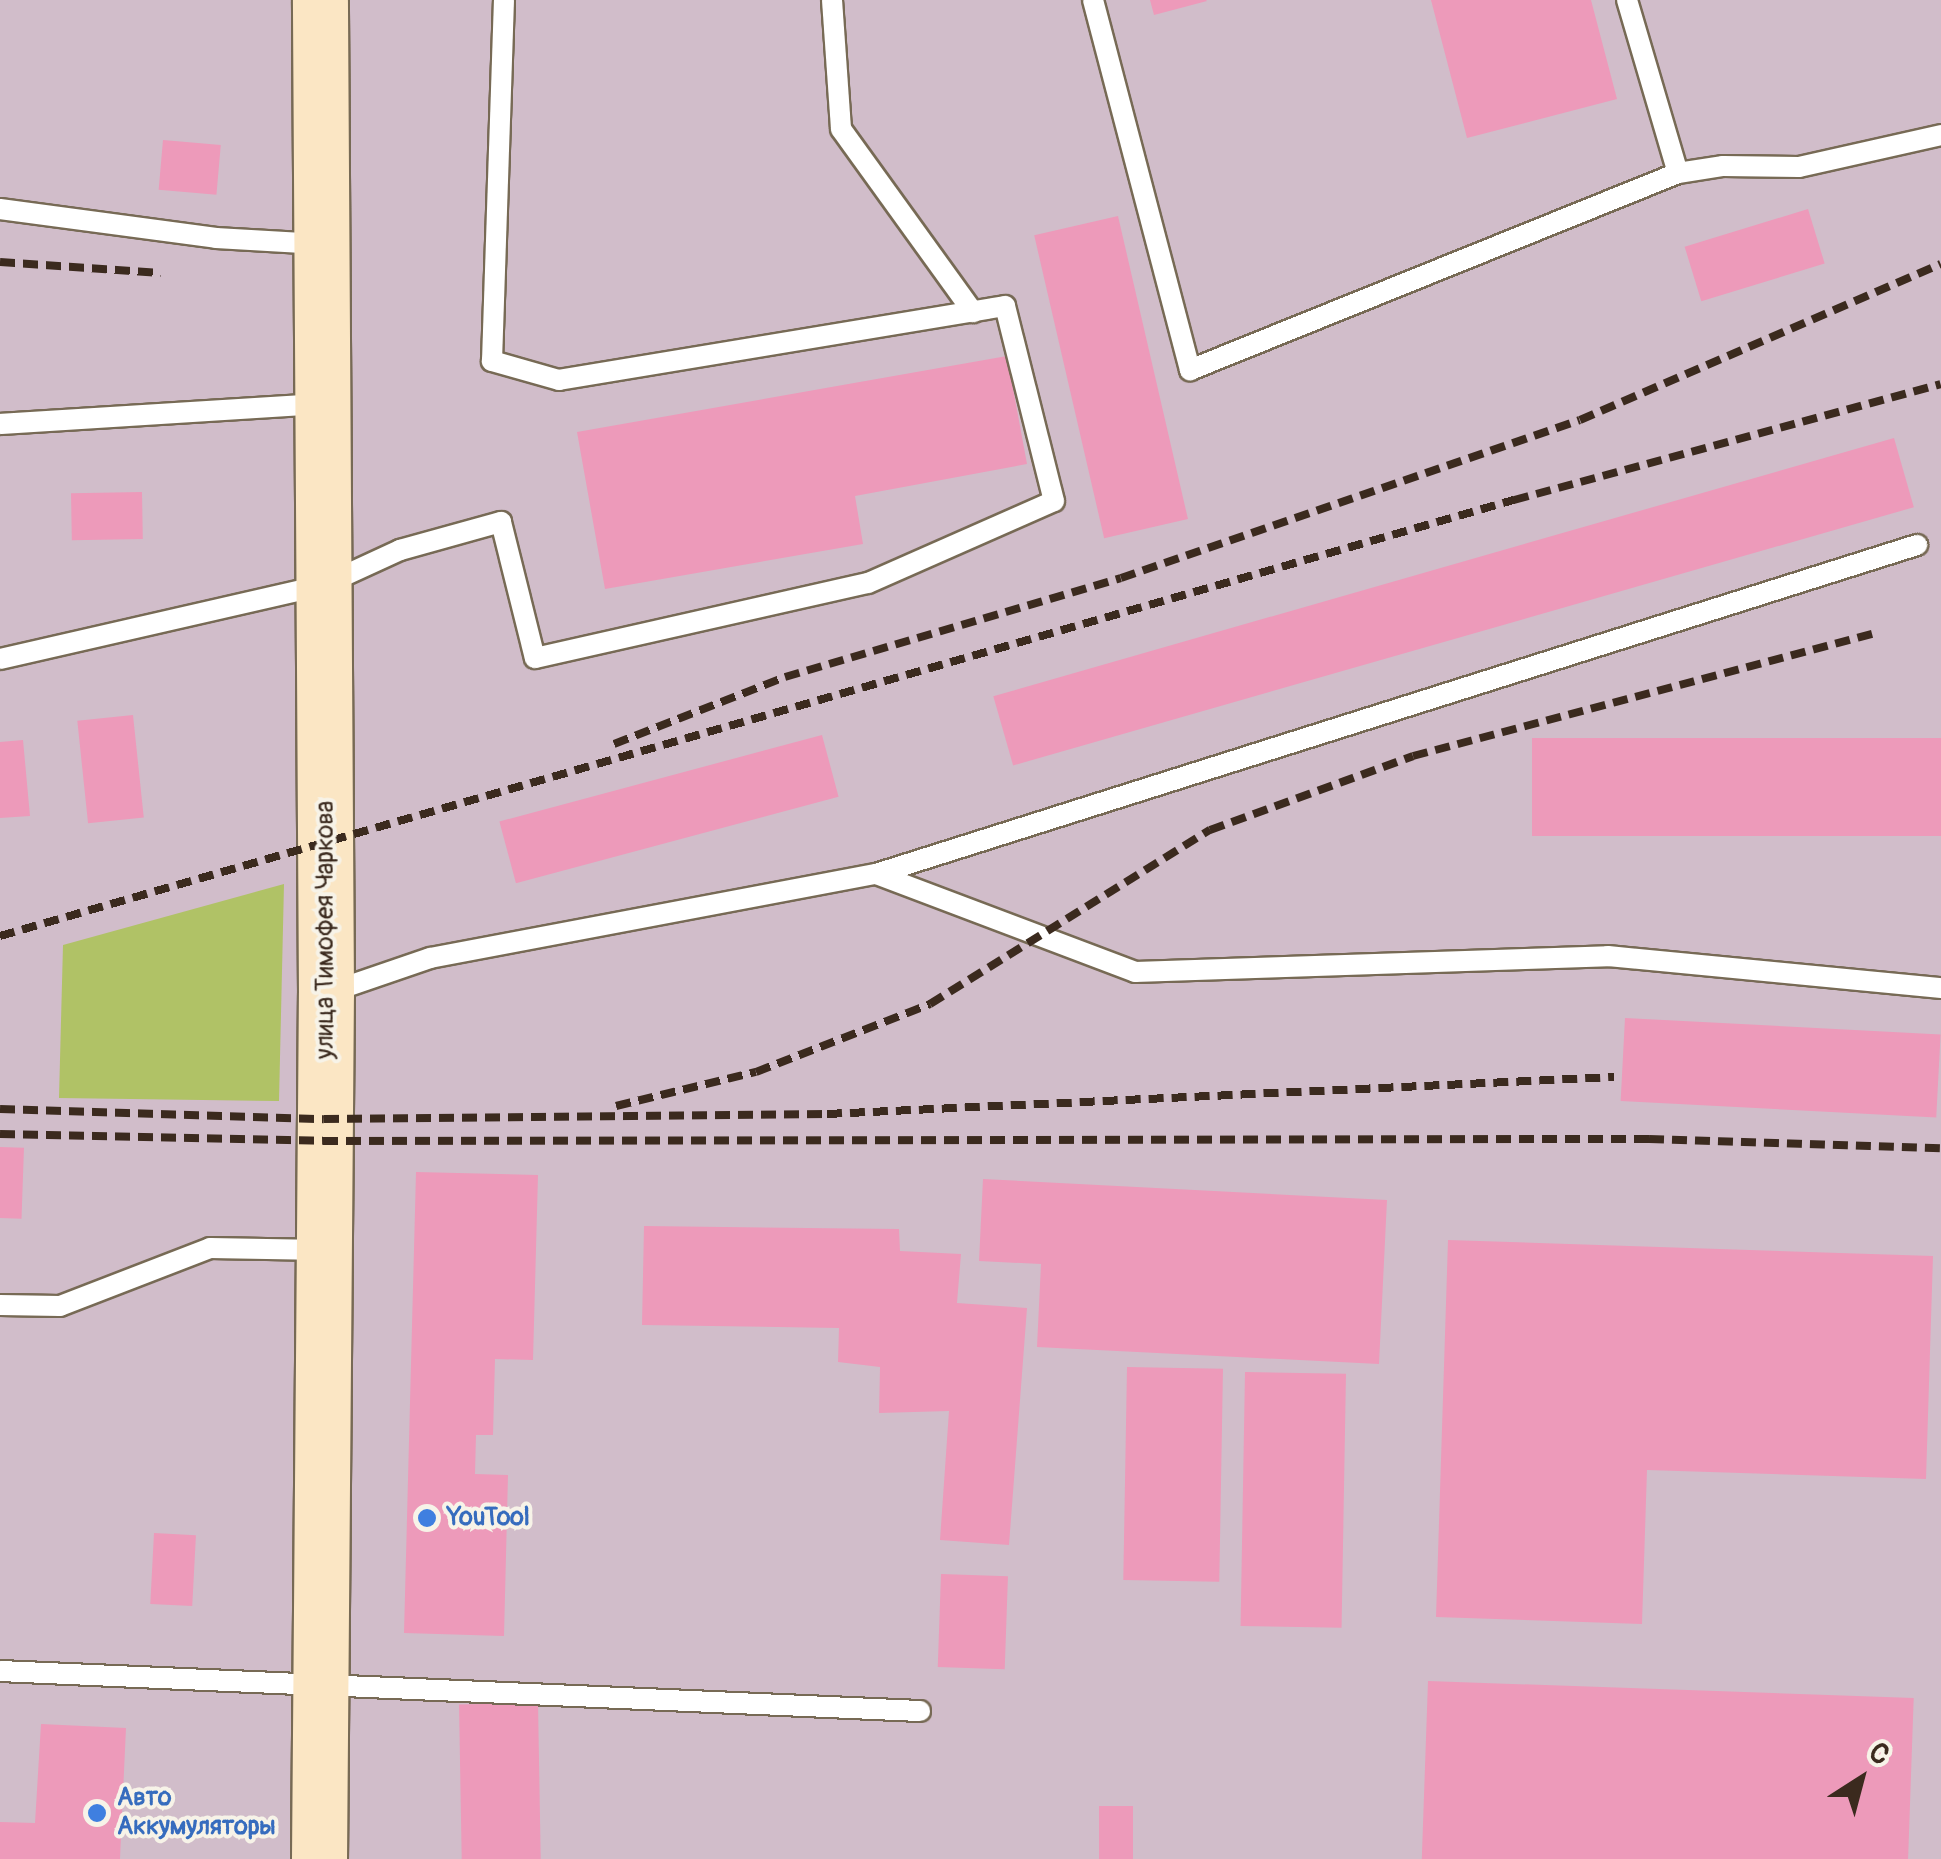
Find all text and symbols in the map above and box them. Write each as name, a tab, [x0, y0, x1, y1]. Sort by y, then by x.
street label: улица Тимофея Чаркова	[311, 801, 341, 1059]
place label: YouTool	[447, 1503, 530, 1533]
marker: YouTool	[416, 1507, 438, 1529]
north arrow	[1811, 1729, 1911, 1829]
text: С	[1862, 1735, 1896, 1774]
place label: Авто Аккумуляторы	[117, 1784, 276, 1843]
marker: Авто Аккумуляторы	[86, 1802, 108, 1824]

